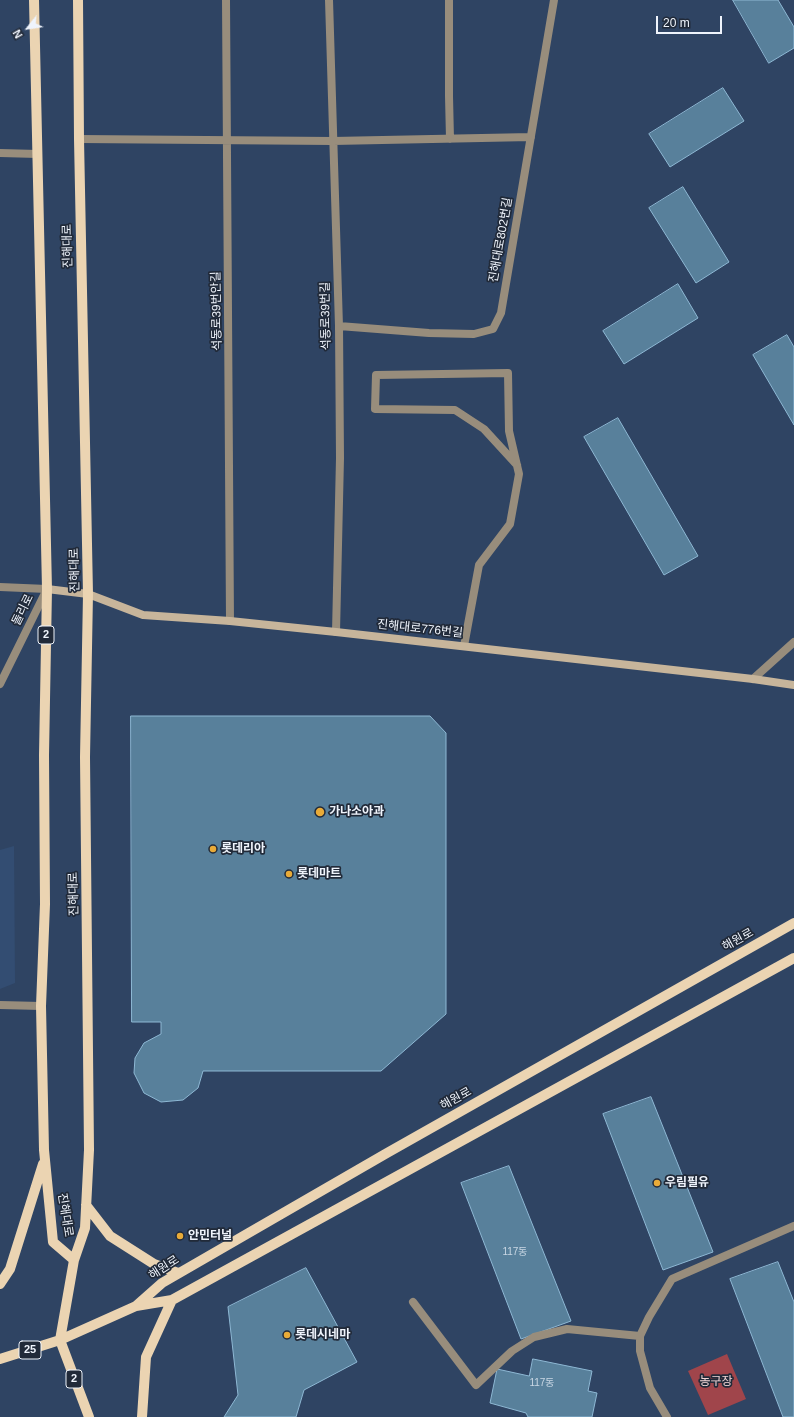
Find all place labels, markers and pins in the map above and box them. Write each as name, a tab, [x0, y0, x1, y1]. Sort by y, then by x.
place label: 가나소아과	[329, 805, 384, 819]
marker: 가나소아과	[314, 806, 326, 818]
place label: 롯데리아	[221, 842, 265, 856]
marker: 롯데리아	[208, 844, 218, 854]
place label: 롯데마트	[297, 867, 341, 881]
marker: 롯데마트	[284, 869, 294, 879]
place label: 우림필유	[665, 1176, 709, 1190]
marker: 우림필유	[652, 1178, 662, 1188]
place label: 안민터널	[188, 1229, 232, 1243]
marker: 안민터널	[175, 1231, 185, 1241]
place label: 롯데시네마	[295, 1328, 350, 1342]
marker: 롯데시네마	[282, 1330, 292, 1340]

